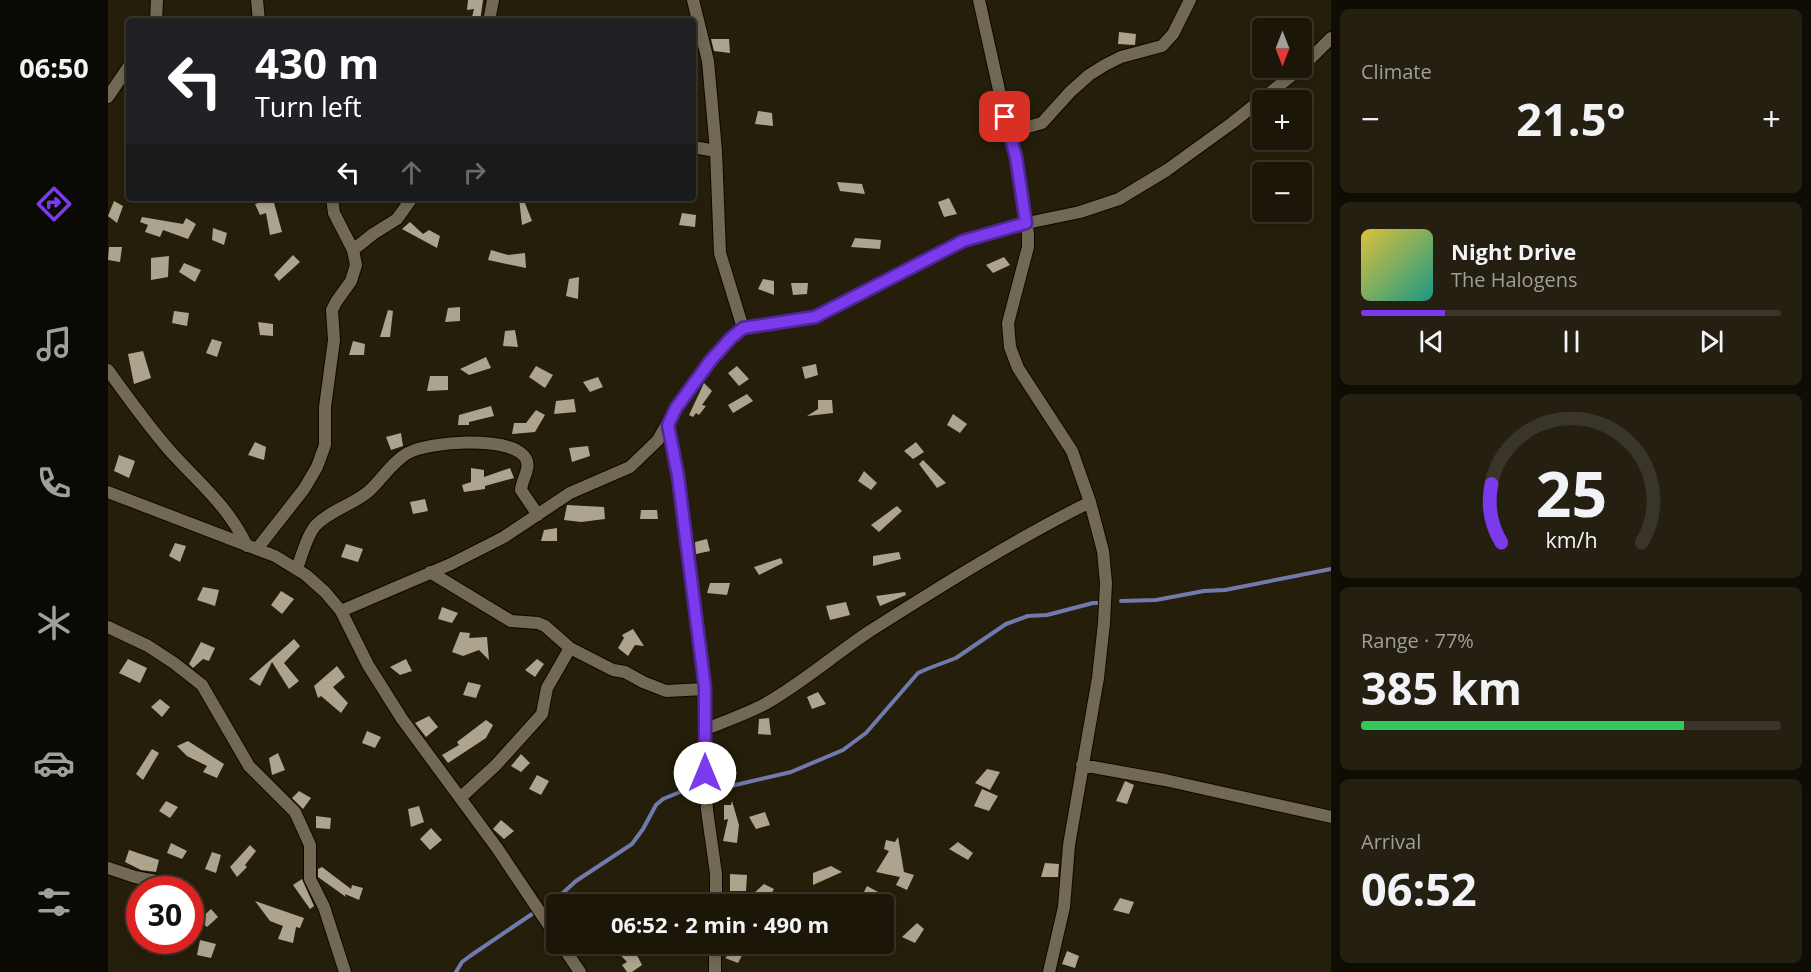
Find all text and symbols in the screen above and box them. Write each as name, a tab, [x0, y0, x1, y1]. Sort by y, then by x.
north arrow	[1252, 18, 1312, 78]
map controls	[1252, 18, 1312, 222]
text: 430 m	[255, 34, 379, 91]
icon: left	[156, 42, 234, 120]
text: 06:50	[19, 49, 89, 86]
text: Climate	[1361, 58, 1432, 85]
text: Turn left	[255, 88, 362, 125]
text: 21.5°	[1516, 88, 1626, 149]
button: +	[1252, 90, 1312, 150]
pin	[979, 91, 1030, 142]
text: −	[1361, 96, 1380, 141]
text: +	[1762, 96, 1781, 141]
icon: arrive	[988, 100, 1021, 133]
icon: left	[332, 156, 365, 189]
icon: ahead	[395, 156, 428, 189]
icon: right	[458, 156, 491, 189]
button: −	[1252, 162, 1312, 222]
icon: directions	[33, 183, 75, 225]
text: Night Drive	[1451, 236, 1576, 266]
text: The Halogens	[1451, 266, 1578, 293]
icon: music	[33, 323, 75, 365]
icon: previous	[1415, 325, 1448, 358]
icon: pause	[1555, 325, 1588, 358]
icon: next	[1695, 325, 1728, 358]
text: 25	[1535, 450, 1607, 535]
icon: phone	[33, 462, 75, 504]
text: km/h	[1545, 525, 1597, 554]
icon: climate	[33, 602, 75, 644]
text: Range · 77%	[1361, 627, 1474, 654]
text: 385 km	[1361, 657, 1522, 718]
position arrow	[673, 741, 737, 805]
icon: car	[33, 742, 75, 784]
text: Arrival	[1361, 828, 1421, 855]
text: 06:52	[1361, 858, 1477, 919]
speed limit sign: 30	[126, 876, 204, 954]
icon: filters	[33, 881, 75, 923]
text: 06:52 · 2 min · 490 m	[611, 909, 829, 939]

